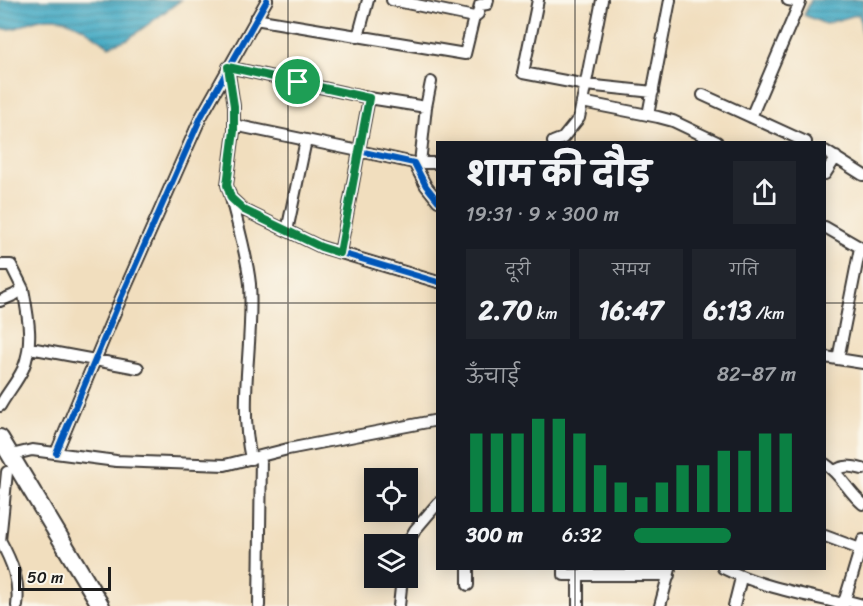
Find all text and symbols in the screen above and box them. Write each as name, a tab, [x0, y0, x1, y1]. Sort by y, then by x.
pin	[272, 56, 323, 107]
icon: arrive	[281, 65, 314, 98]
text: शाम की दौड़	[466, 145, 651, 203]
button: share	[733, 161, 796, 224]
text: 19:31 · 9 × 300 m	[466, 197, 619, 232]
text: दूरी	[505, 255, 531, 284]
text: समय	[612, 255, 650, 284]
text: गति	[729, 255, 759, 284]
text: 2.70	[478, 287, 533, 333]
text: 16:47	[599, 287, 663, 333]
text: 6:13	[704, 287, 752, 333]
text: km	[533, 299, 558, 328]
text: /km	[752, 299, 784, 328]
text: 82–87 m	[717, 357, 796, 392]
text: ऊँचाई	[466, 359, 520, 394]
map controls	[364, 468, 418, 588]
button: locate	[364, 468, 418, 522]
text: 300 m	[466, 518, 523, 553]
text: 6:32	[562, 518, 602, 553]
button: layers	[364, 534, 418, 588]
text: 50 m	[27, 563, 63, 592]
scale bar	[18, 564, 111, 592]

